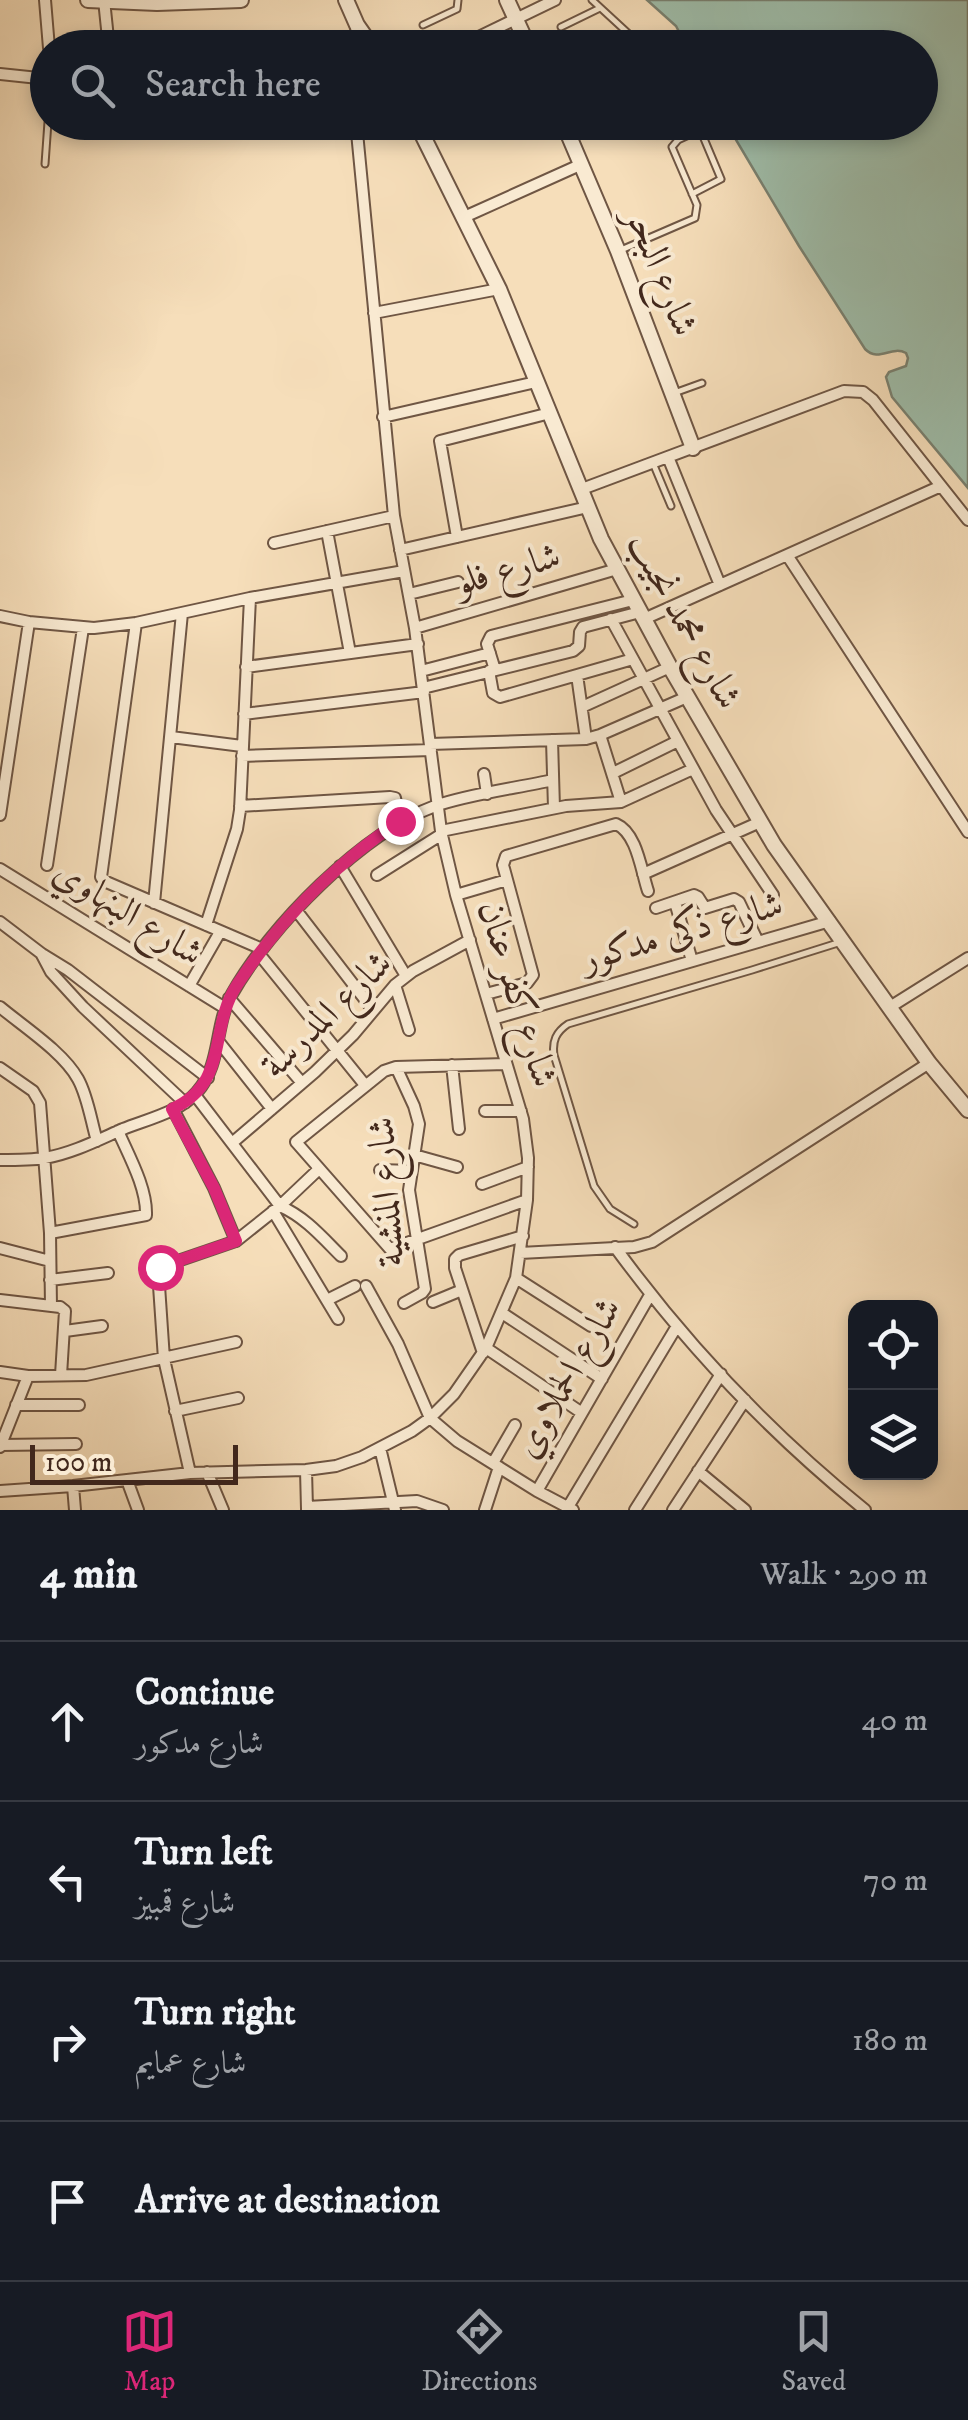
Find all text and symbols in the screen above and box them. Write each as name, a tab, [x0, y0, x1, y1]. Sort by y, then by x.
search box	[30, 30, 938, 140]
icon: search	[65, 58, 120, 113]
text: Search here	[145, 61, 321, 109]
street label: شارع البحر	[607, 197, 708, 345]
street label: شارع محمد نجيب	[611, 524, 752, 720]
street label: شارع فلو	[446, 532, 567, 614]
route end	[378, 799, 424, 845]
street label: شارع البنهاوي	[41, 848, 212, 982]
street label: شارع ذكى مدكور	[571, 879, 790, 990]
street label: شارع كفر عنان	[461, 895, 568, 1095]
street label: شارع المدرسة	[251, 940, 406, 1093]
street label: شارع المنشية	[358, 1115, 421, 1269]
route start	[138, 1245, 184, 1291]
street label: شارع الحملاوي	[503, 1289, 637, 1469]
map controls	[848, 1300, 938, 1480]
button: locate	[848, 1300, 938, 1390]
button: layers	[848, 1390, 938, 1480]
scale bar	[30, 1440, 238, 1484]
text: 100 m	[45, 1445, 112, 1480]
text: 4 min	[40, 1549, 138, 1601]
text: Walk · 290 m	[760, 1555, 928, 1595]
text: Continue	[135, 1669, 274, 1717]
icon: ahead	[40, 1694, 95, 1749]
text: 40 m	[861, 1701, 928, 1741]
text: شارع مدكور	[135, 1724, 264, 1764]
text: Turn left	[135, 1829, 273, 1877]
icon: left	[40, 1854, 95, 1909]
text: 70 m	[863, 1861, 928, 1901]
text: شارع قمبيز	[135, 1884, 235, 1924]
text: Turn right	[135, 1989, 296, 2037]
icon: right	[40, 2014, 95, 2069]
text: 180 m	[852, 2021, 928, 2061]
text: شارع عمايم	[135, 2044, 246, 2084]
icon: arrive	[40, 2174, 95, 2229]
text: Arrive at destination	[135, 2177, 440, 2225]
tab: Map	[122, 2304, 177, 2399]
tab: Directions	[421, 2304, 537, 2399]
tab: Saved	[782, 2304, 846, 2399]

